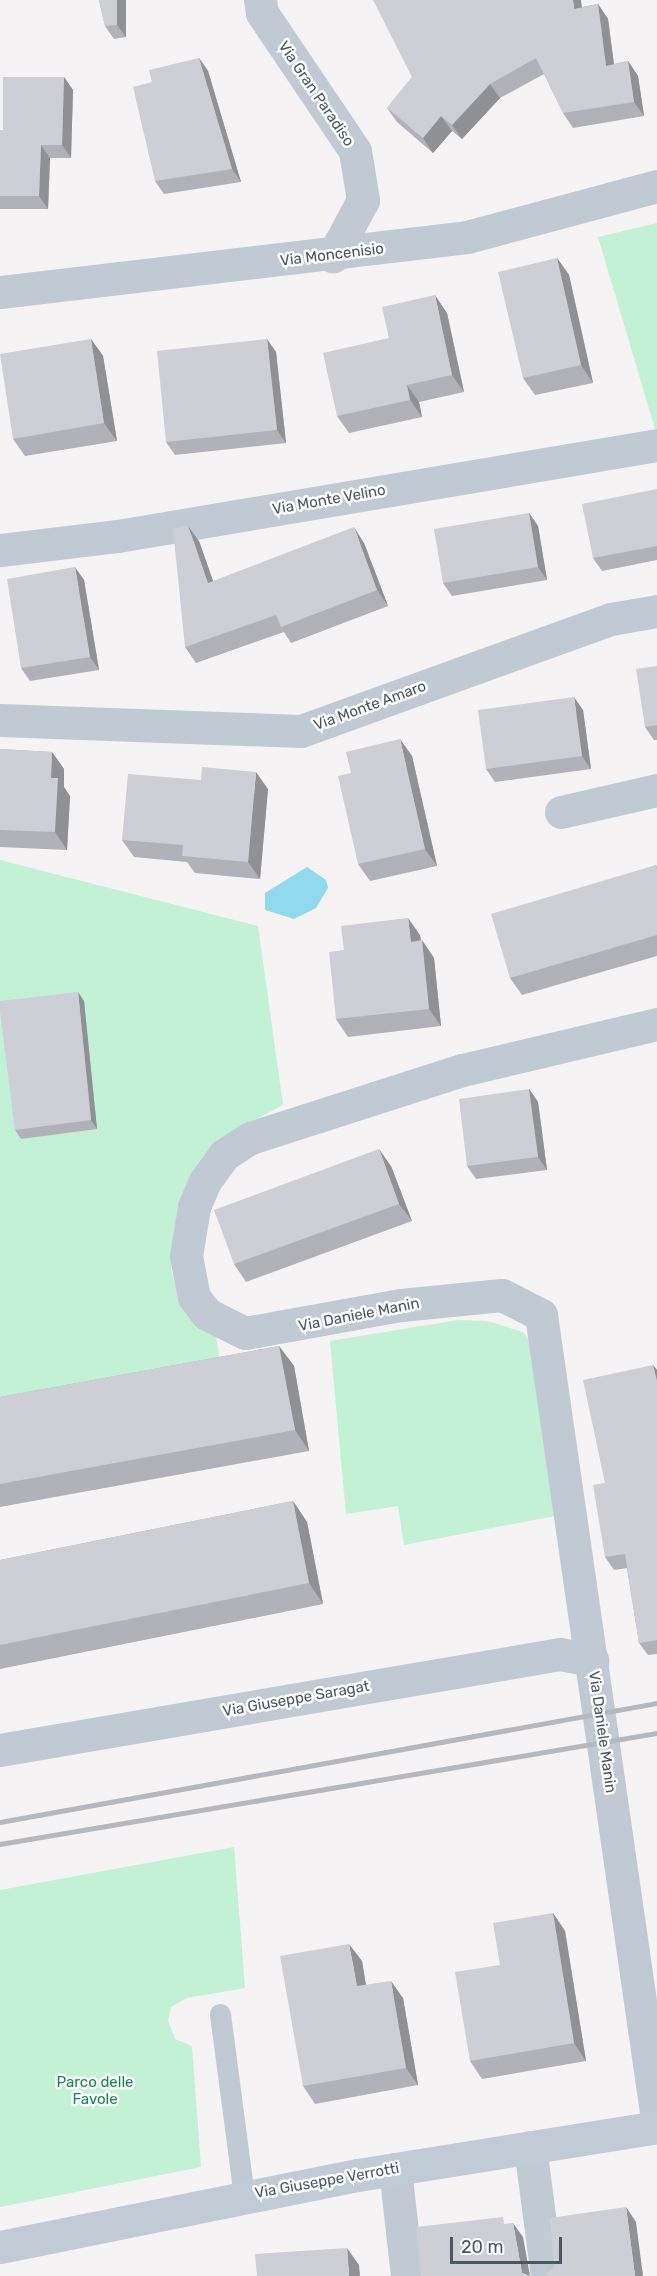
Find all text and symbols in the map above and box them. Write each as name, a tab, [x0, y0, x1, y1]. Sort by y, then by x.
street label: Via Gran Paradiso	[274, 38, 358, 150]
street label: Via Moncenisio	[279, 240, 385, 270]
street label: Via Monte Velino	[271, 481, 387, 519]
street label: Via Monte Amaro	[311, 677, 429, 735]
street label: Via Daniele Manin	[297, 1294, 421, 1336]
street label: Via Daniele Manin	[585, 1670, 619, 1794]
street label: Via Giuseppe Saragat	[221, 1677, 371, 1721]
park label: Parco delle Favole	[57, 2073, 133, 2108]
street label: Via Giuseppe Verrotti	[253, 2159, 401, 2203]
scale bar	[453, 2225, 566, 2263]
text: 20 m	[461, 2236, 503, 2258]

